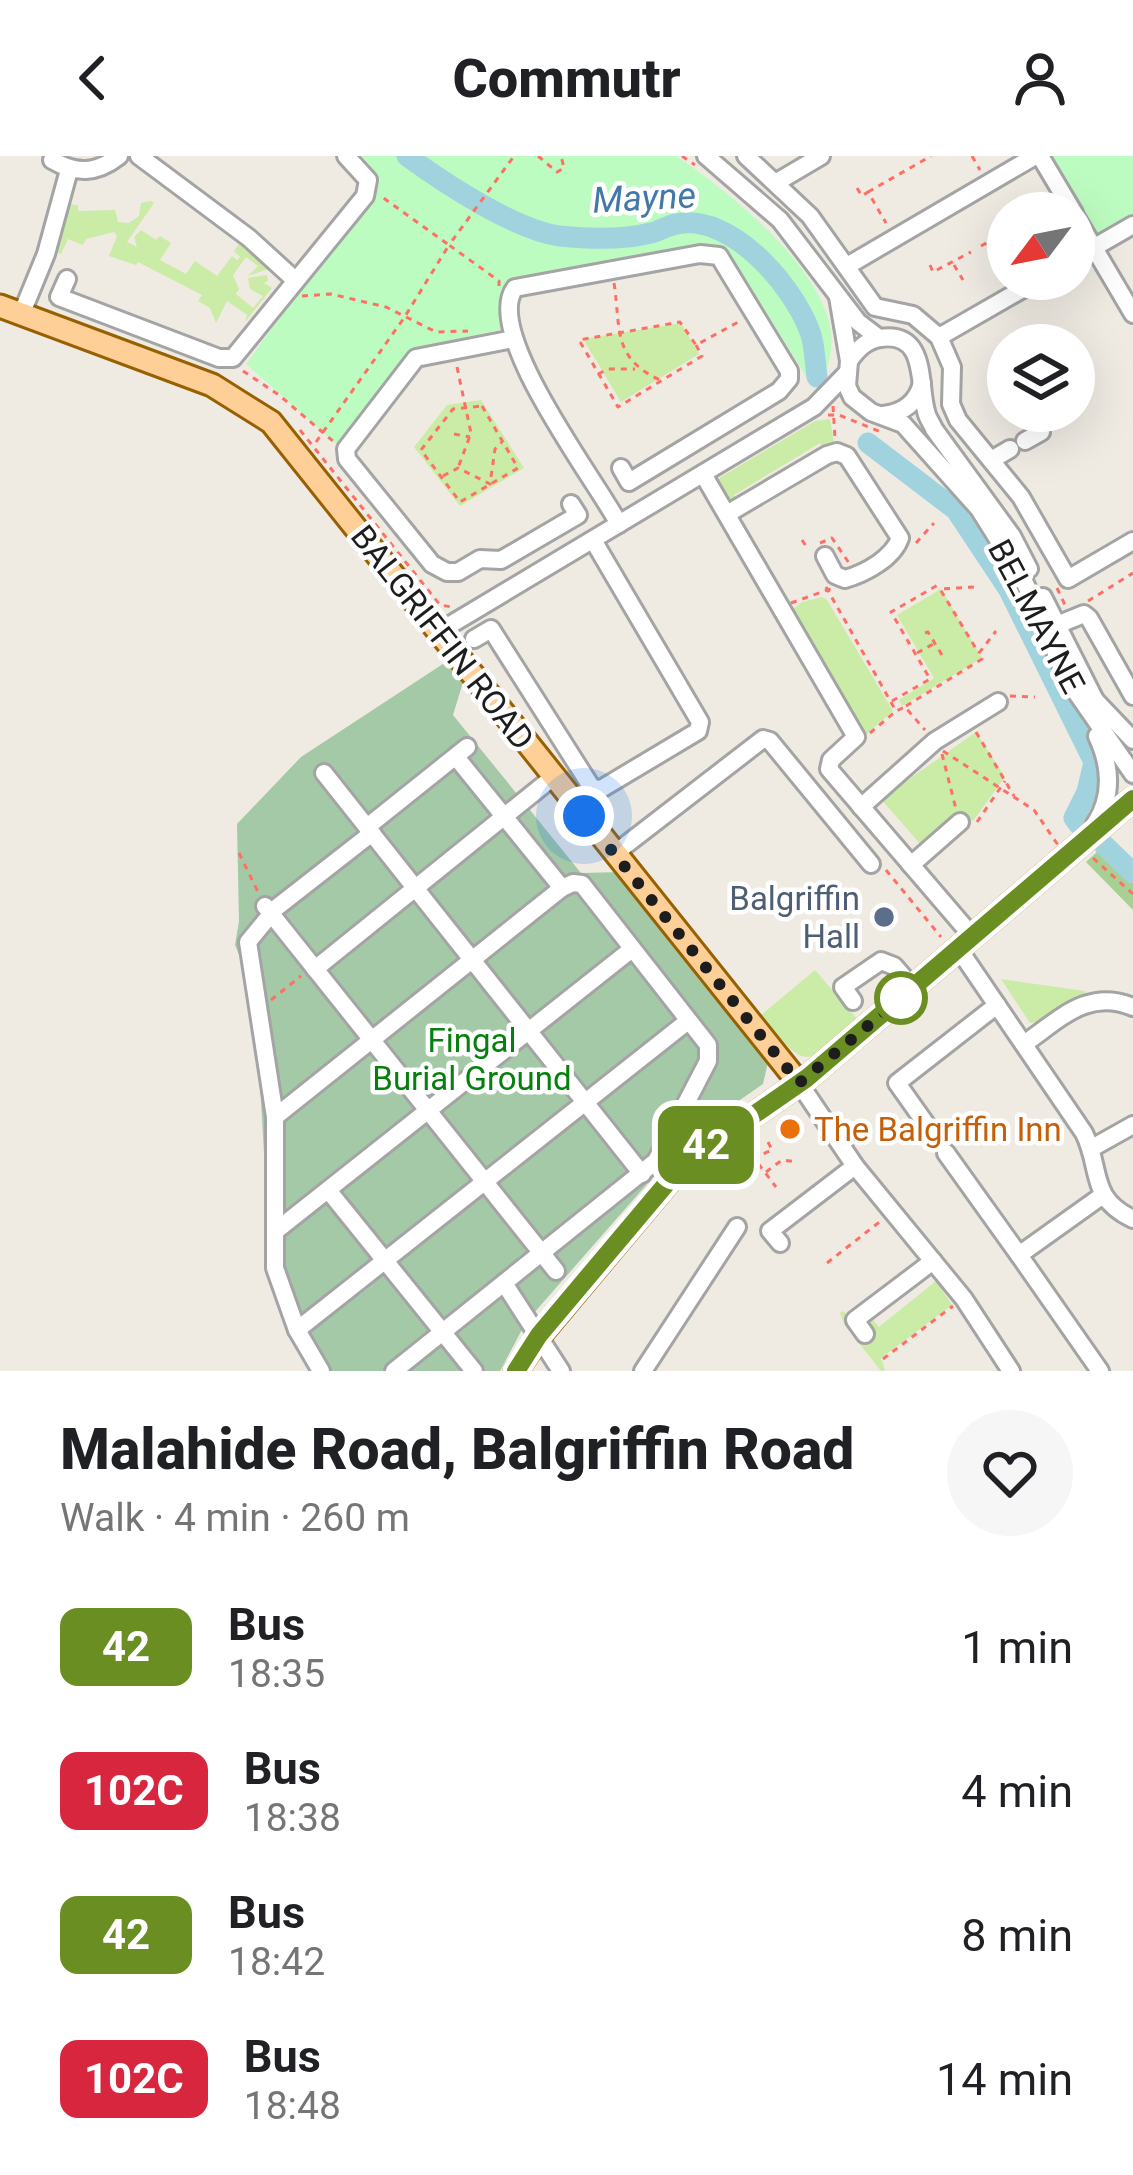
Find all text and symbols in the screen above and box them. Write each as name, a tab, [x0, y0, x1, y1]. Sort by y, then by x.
icon: back	[60, 45, 126, 111]
icon: person	[1007, 45, 1073, 111]
text: Commutr	[452, 47, 681, 110]
water label: Mayne	[591, 174, 697, 222]
north arrow	[987, 192, 1095, 300]
map controls	[987, 192, 1095, 432]
button: layers	[987, 324, 1095, 432]
street label: BALGRIFFIN ROAD	[343, 517, 542, 757]
street label: BELMAYNE	[980, 533, 1093, 700]
your location	[554, 786, 614, 846]
place label: Balgriffin Hall	[729, 879, 860, 956]
marker: Balgriffin Hall	[871, 904, 897, 930]
unlabelled marker	[876, 973, 926, 1023]
park label: Fingal Burial Ground	[372, 1021, 572, 1098]
line badge: 42	[652, 1106, 760, 1184]
place label: The Balgriffin Inn	[814, 1110, 1062, 1149]
marker: The Balgriffin Inn	[777, 1116, 803, 1142]
text: 42	[682, 1120, 730, 1169]
button: heart	[947, 1410, 1073, 1536]
text: Malahide Road, Balgriffin Road	[60, 1416, 854, 1483]
text: Walk · 4 min · 260 m	[60, 1495, 410, 1541]
text: Bus	[228, 1598, 305, 1651]
text: 1 min	[961, 1621, 1073, 1674]
text: 42	[102, 1622, 150, 1671]
text: 18:35	[228, 1651, 325, 1697]
text: Bus	[244, 1742, 321, 1795]
text: 4 min	[961, 1765, 1073, 1818]
text: 102C	[84, 1766, 184, 1815]
text: 18:38	[244, 1795, 341, 1841]
text: Bus	[228, 1886, 305, 1939]
text: 8 min	[961, 1909, 1073, 1962]
text: 42	[102, 1910, 150, 1959]
text: 18:42	[228, 1939, 325, 1985]
text: Bus	[244, 2030, 321, 2083]
text: 14 min	[936, 2053, 1073, 2106]
text: 102C	[84, 2054, 184, 2103]
text: 18:48	[244, 2083, 341, 2129]

